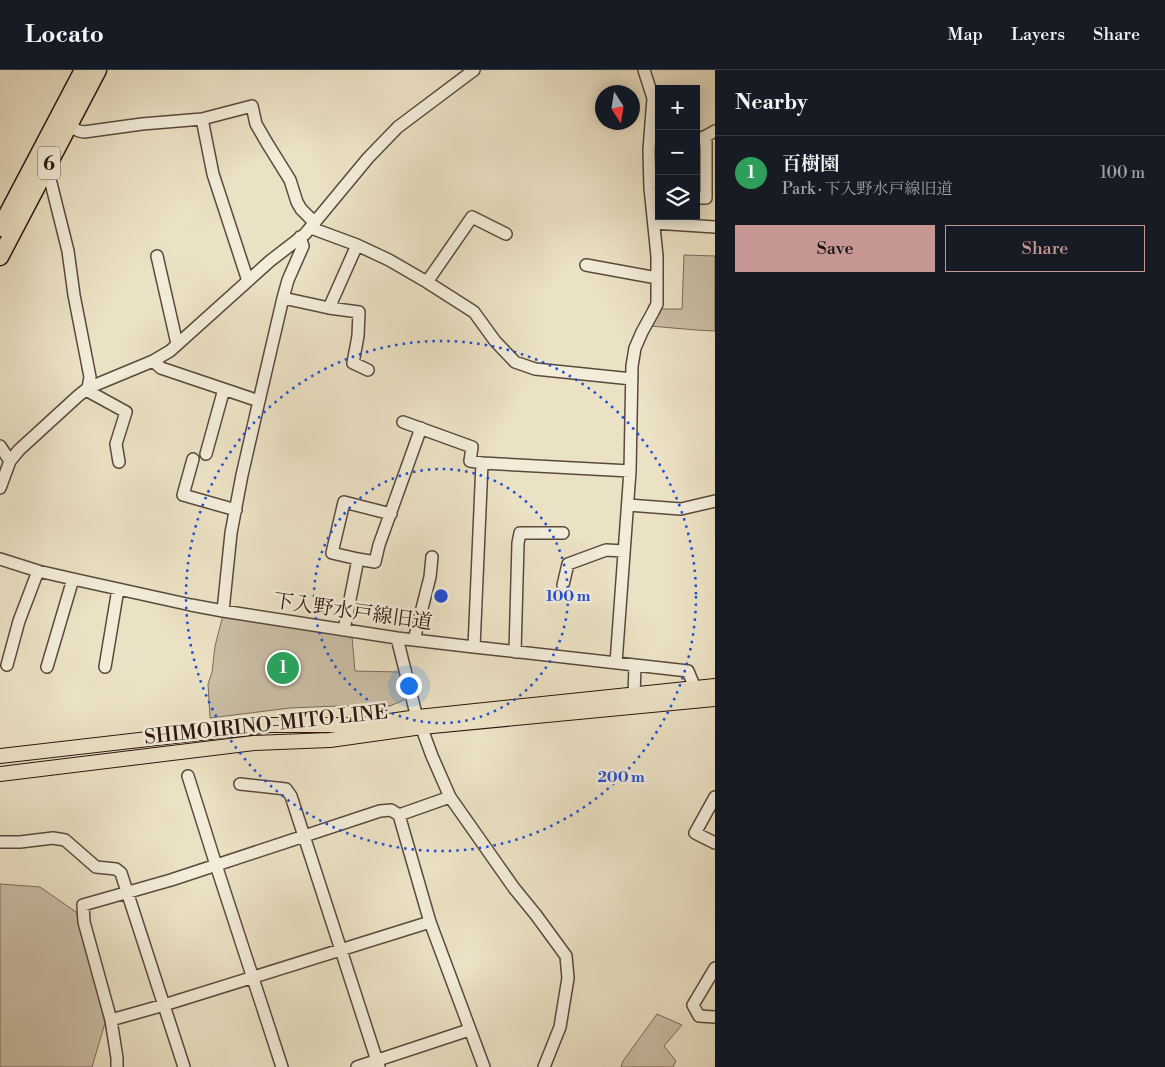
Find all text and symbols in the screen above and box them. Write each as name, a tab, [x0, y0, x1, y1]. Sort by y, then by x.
text: Locato	[25, 20, 104, 50]
text: Map	[948, 23, 983, 46]
text: Layers	[1011, 23, 1065, 46]
text: Share	[1093, 23, 1140, 46]
north arrow	[595, 85, 640, 130]
map controls	[655, 85, 700, 220]
button: +	[655, 85, 700, 130]
text: Nearby	[735, 90, 808, 116]
button: −	[655, 130, 700, 175]
road number: 6	[38, 146, 60, 180]
text: 百樹園	[782, 152, 839, 176]
text: 1	[747, 163, 755, 183]
text: 100 m	[1100, 163, 1145, 183]
button: layers	[655, 175, 700, 220]
text: Park · 下入野水戸線旧道	[782, 179, 953, 199]
button: Save	[735, 225, 935, 272]
button: Share	[945, 225, 1145, 272]
centre of rings	[432, 587, 450, 605]
text: 100 m	[546, 587, 591, 606]
street label: 下入野水戸線旧道	[272, 589, 434, 636]
pin: 1	[267, 649, 299, 687]
your location	[396, 673, 422, 699]
street label: SHIMOIRINO-MITO LINE	[143, 700, 389, 751]
text: 200 m	[597, 768, 645, 787]

